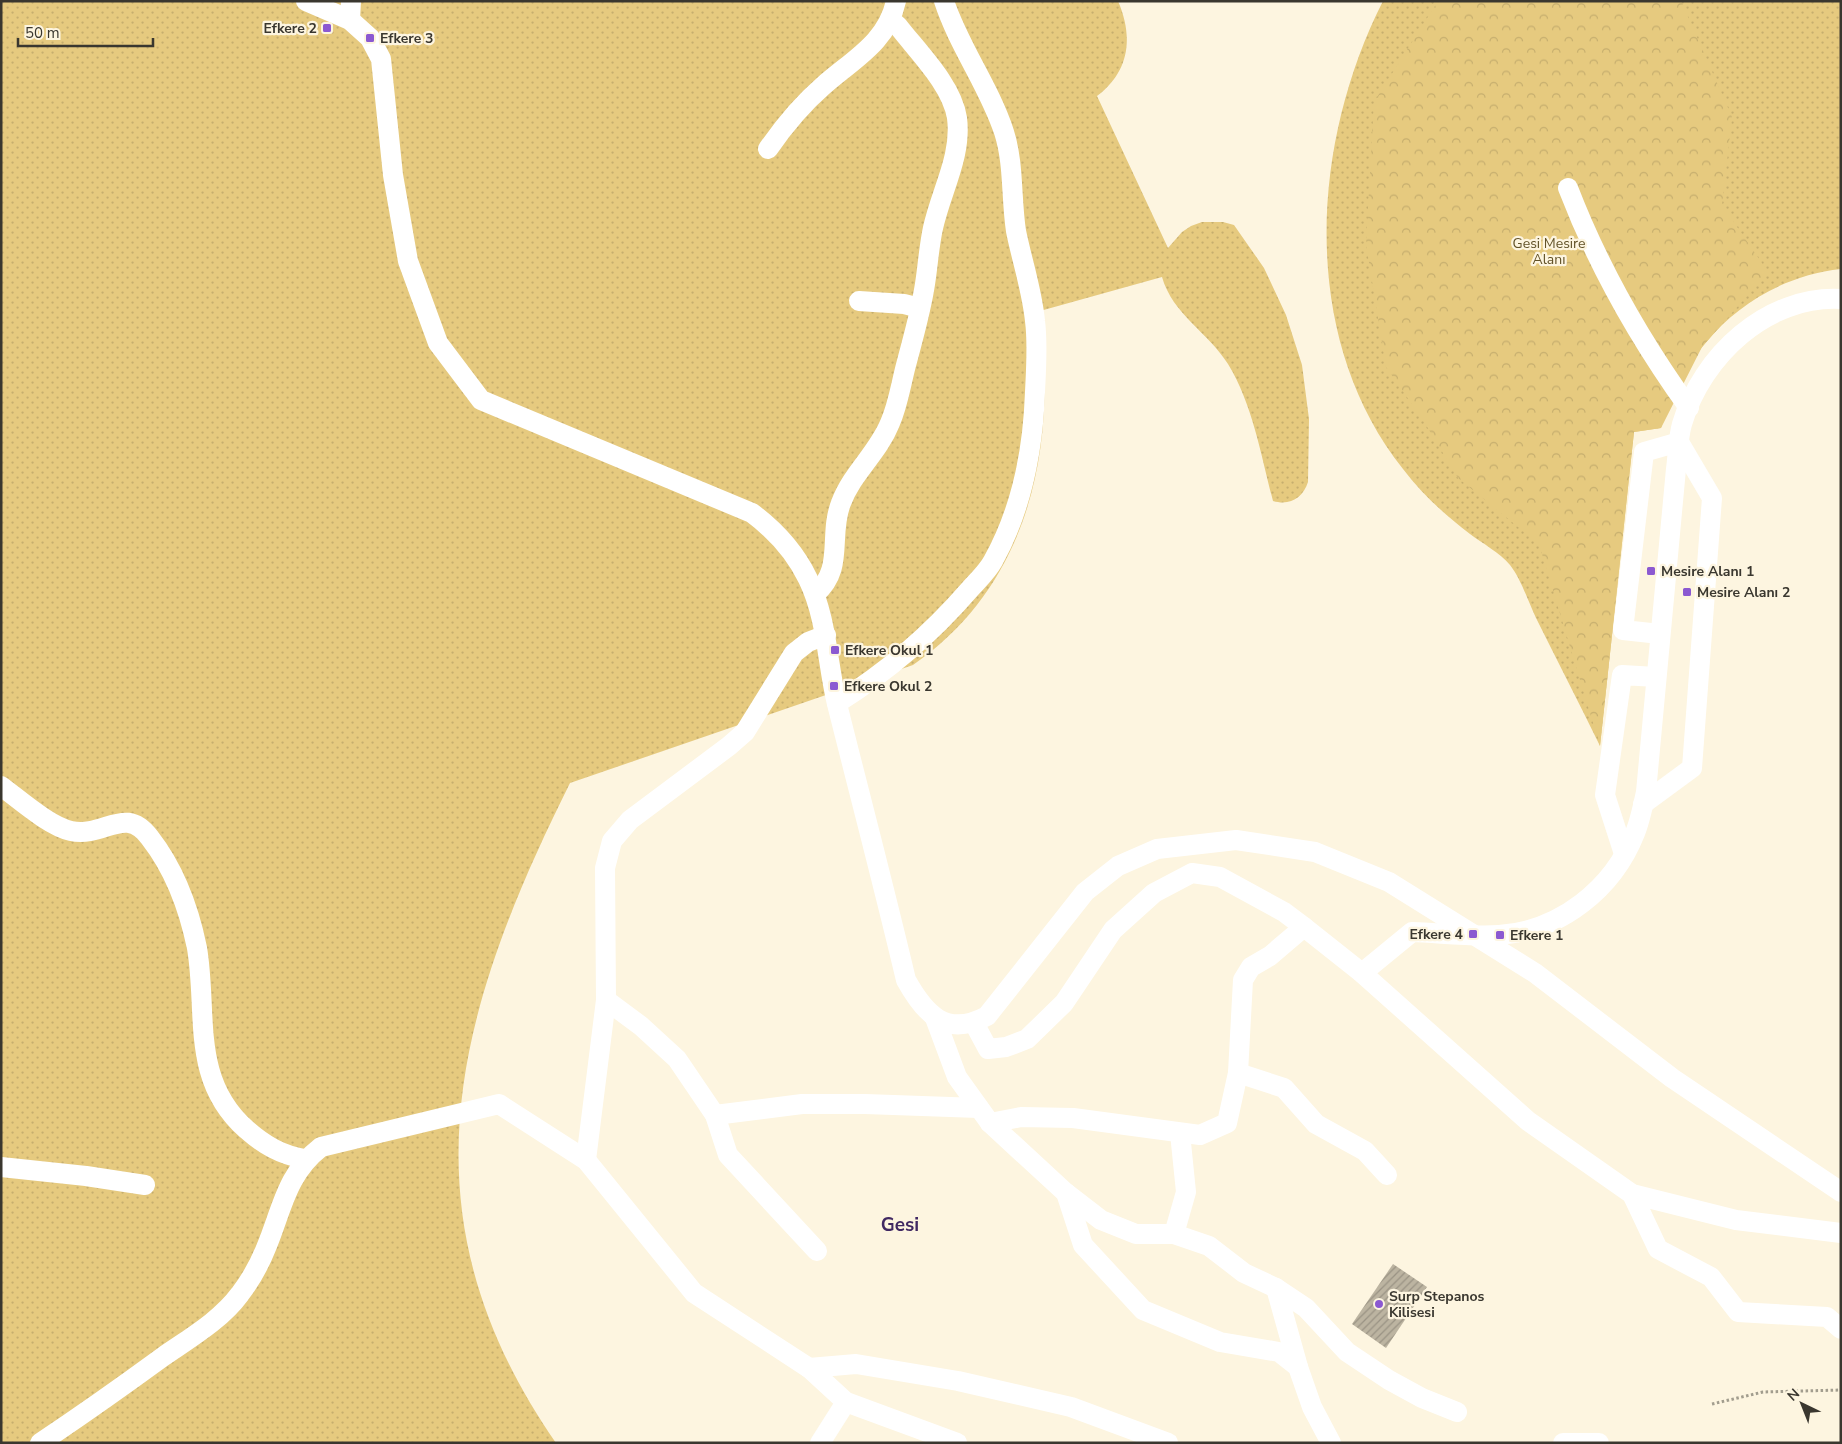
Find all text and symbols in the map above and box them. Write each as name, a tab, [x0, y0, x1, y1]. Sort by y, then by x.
scale bar	[18, 15, 152, 47]
place label: Efkere 2	[264, 19, 317, 38]
marker: Efkere 2	[321, 22, 333, 34]
text: 50 m	[25, 23, 60, 43]
place label: Efkere 3	[380, 29, 433, 48]
marker: Efkere 3	[364, 32, 376, 44]
park label: Gesi Mesire Alanı	[1513, 234, 1585, 269]
place label: Mesire Alanı 1	[1661, 562, 1754, 581]
marker: Mesire Alanı 1	[1645, 565, 1657, 577]
place label: Mesire Alanı 2	[1697, 583, 1790, 602]
marker: Mesire Alanı 2	[1681, 586, 1693, 598]
place label: Efkere Okul 1	[845, 641, 933, 660]
marker: Efkere Okul 1	[829, 644, 841, 656]
place label: Efkere Okul 2	[844, 677, 932, 696]
marker: Efkere Okul 2	[828, 680, 840, 692]
place label: Efkere 4	[1410, 925, 1464, 944]
place label: Efkere 1	[1510, 926, 1563, 945]
marker: Efkere 4	[1467, 928, 1479, 940]
marker: Efkere 1	[1494, 929, 1506, 941]
district label: Gesi	[881, 1212, 919, 1238]
place label: Surp Stepanos Kilisesi	[1389, 1287, 1485, 1322]
marker: Surp Stepanos Kilisesi	[1373, 1298, 1385, 1310]
north arrow	[1777, 1379, 1827, 1429]
text: N	[1783, 1384, 1804, 1405]

